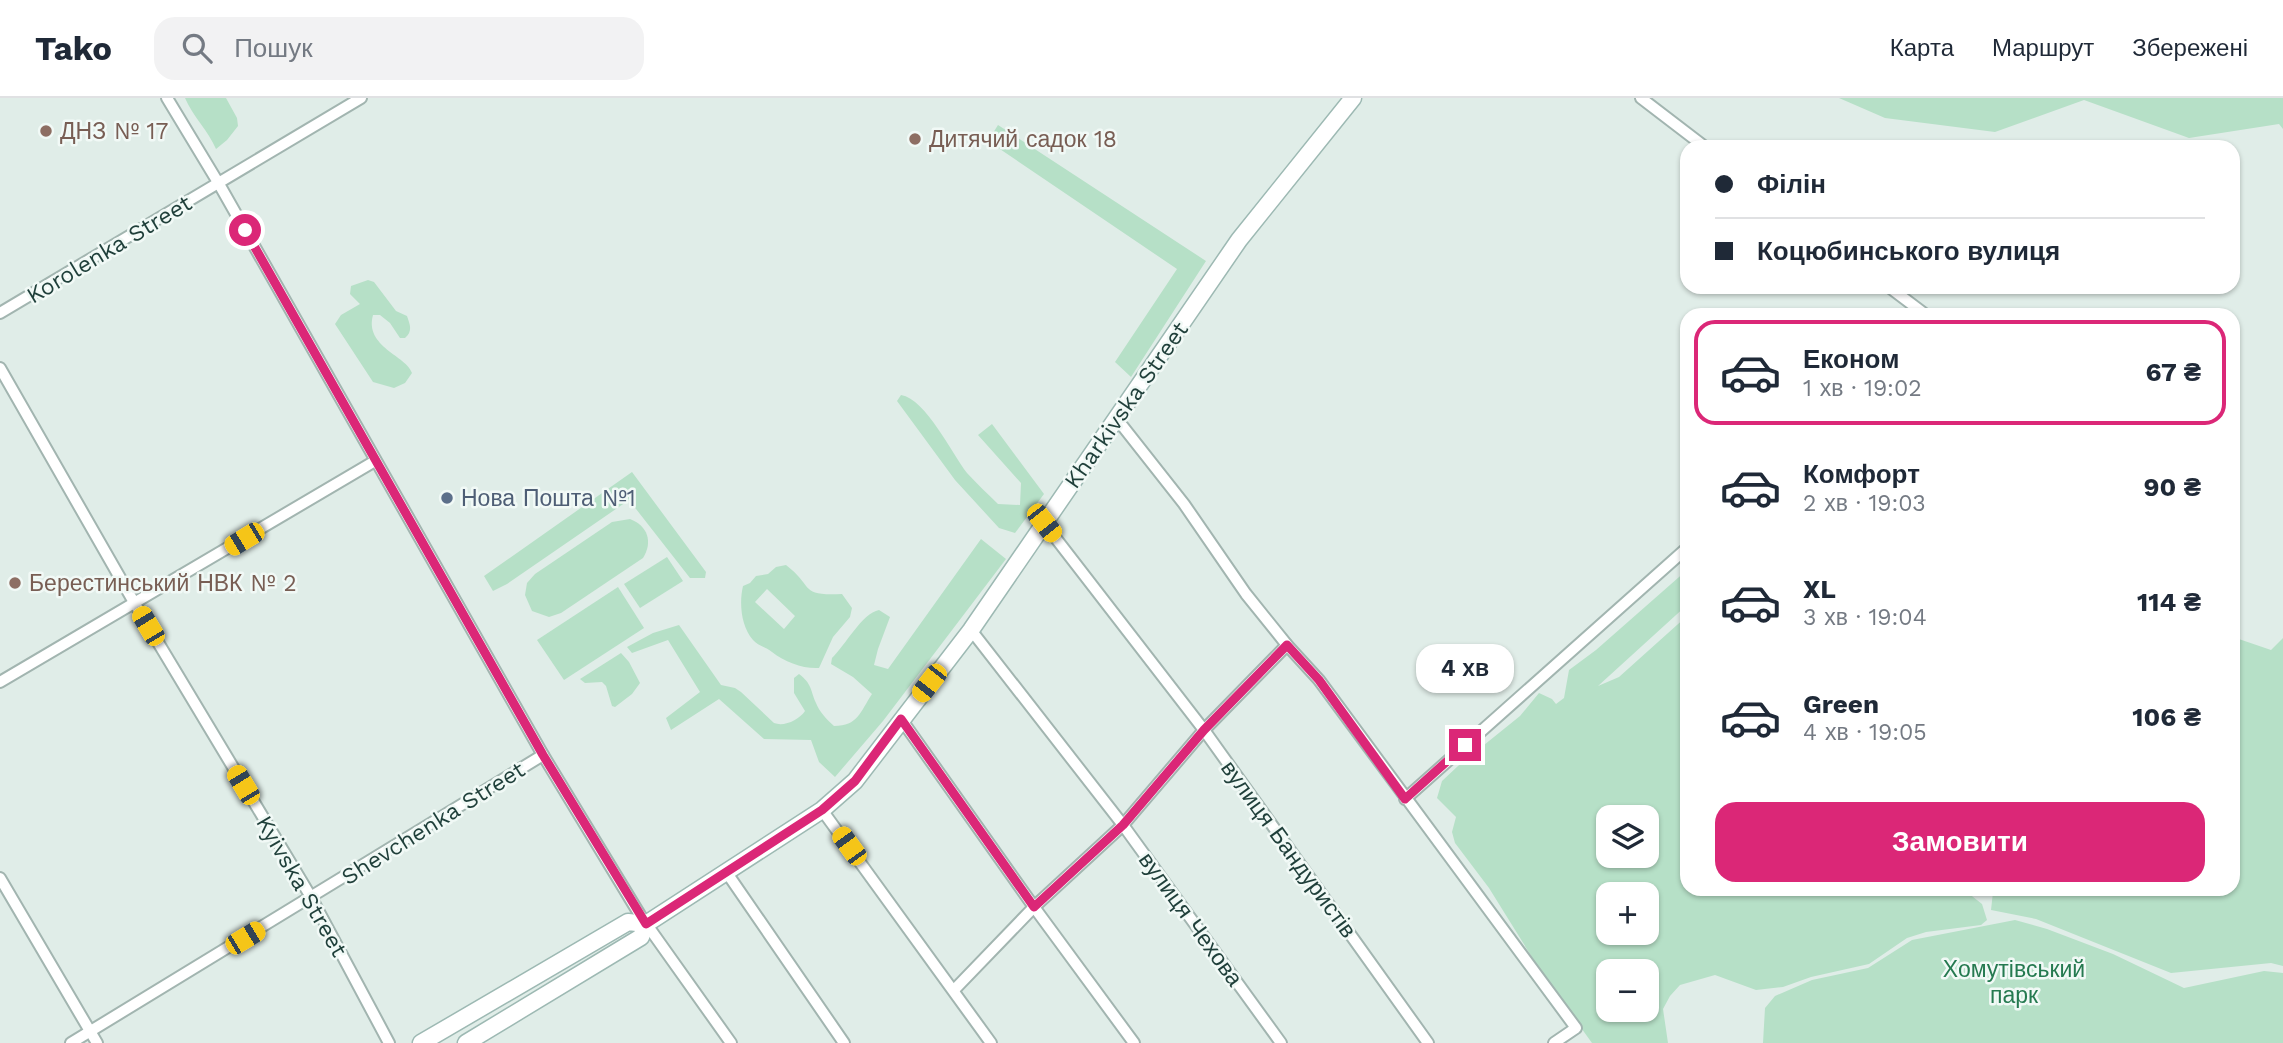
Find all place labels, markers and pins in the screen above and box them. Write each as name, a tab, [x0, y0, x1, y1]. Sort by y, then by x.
place label: ДНЗ № 17	[60, 118, 168, 145]
marker: ДНЗ № 17	[38, 123, 54, 139]
place label: Дитячий садок 18	[929, 126, 1117, 153]
marker: Дитячий садок 18	[907, 131, 923, 147]
place label: Нова Пошта №1	[461, 485, 636, 512]
marker: Нова Пошта №1	[439, 490, 455, 506]
place label: Берестинський НВК № 2	[29, 570, 297, 597]
marker: Берестинський НВК № 2	[7, 575, 23, 591]

